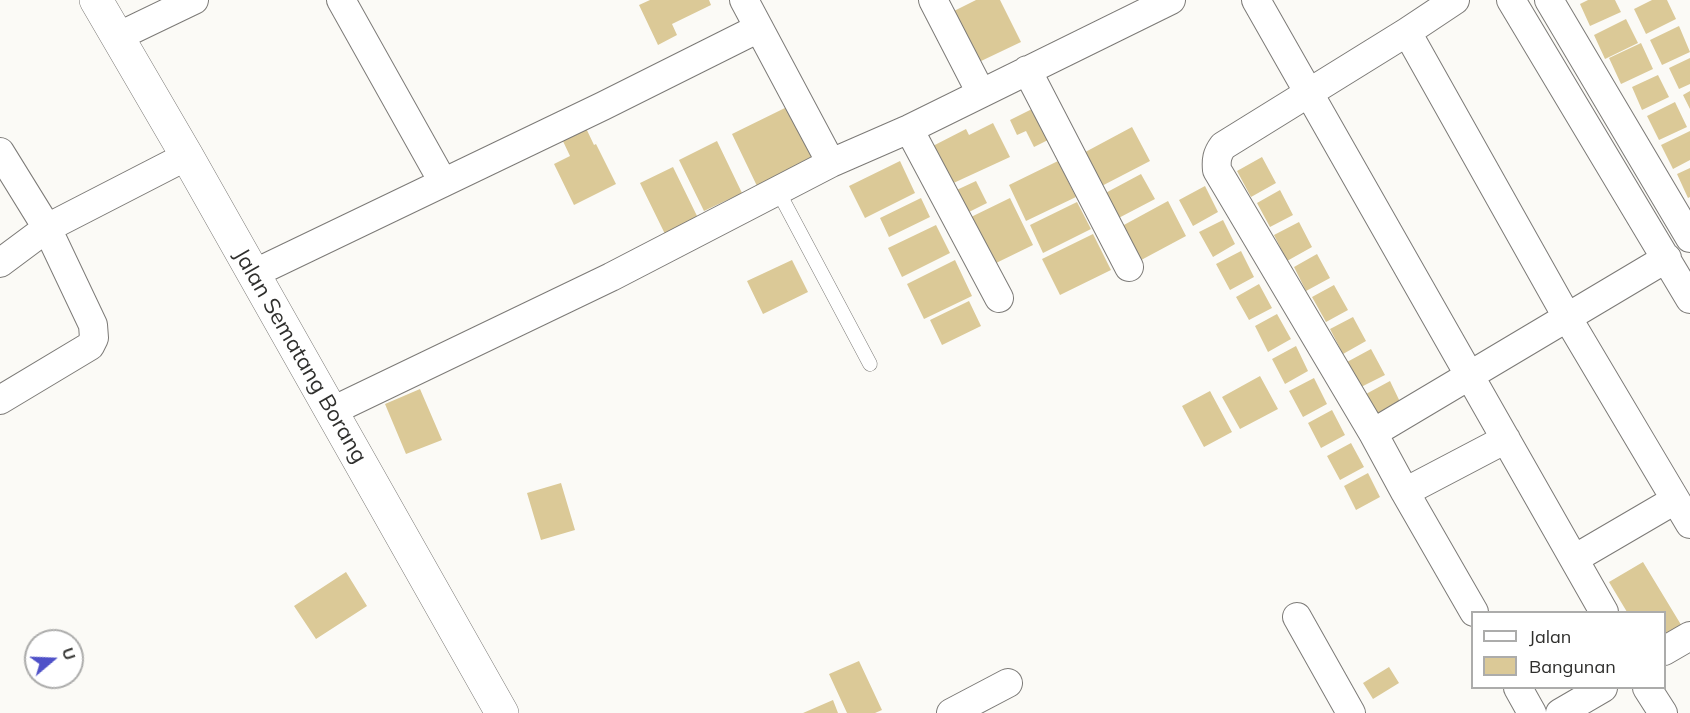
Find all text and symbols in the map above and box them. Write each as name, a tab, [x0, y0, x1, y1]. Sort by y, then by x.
street label: Jalan Sematang Borang	[228, 244, 372, 468]
legend	[1471, 611, 1666, 689]
text: Jalan	[1529, 625, 1571, 648]
north arrow	[24, 629, 84, 689]
text: U	[58, 645, 81, 663]
text: Bangunan	[1529, 655, 1616, 678]

